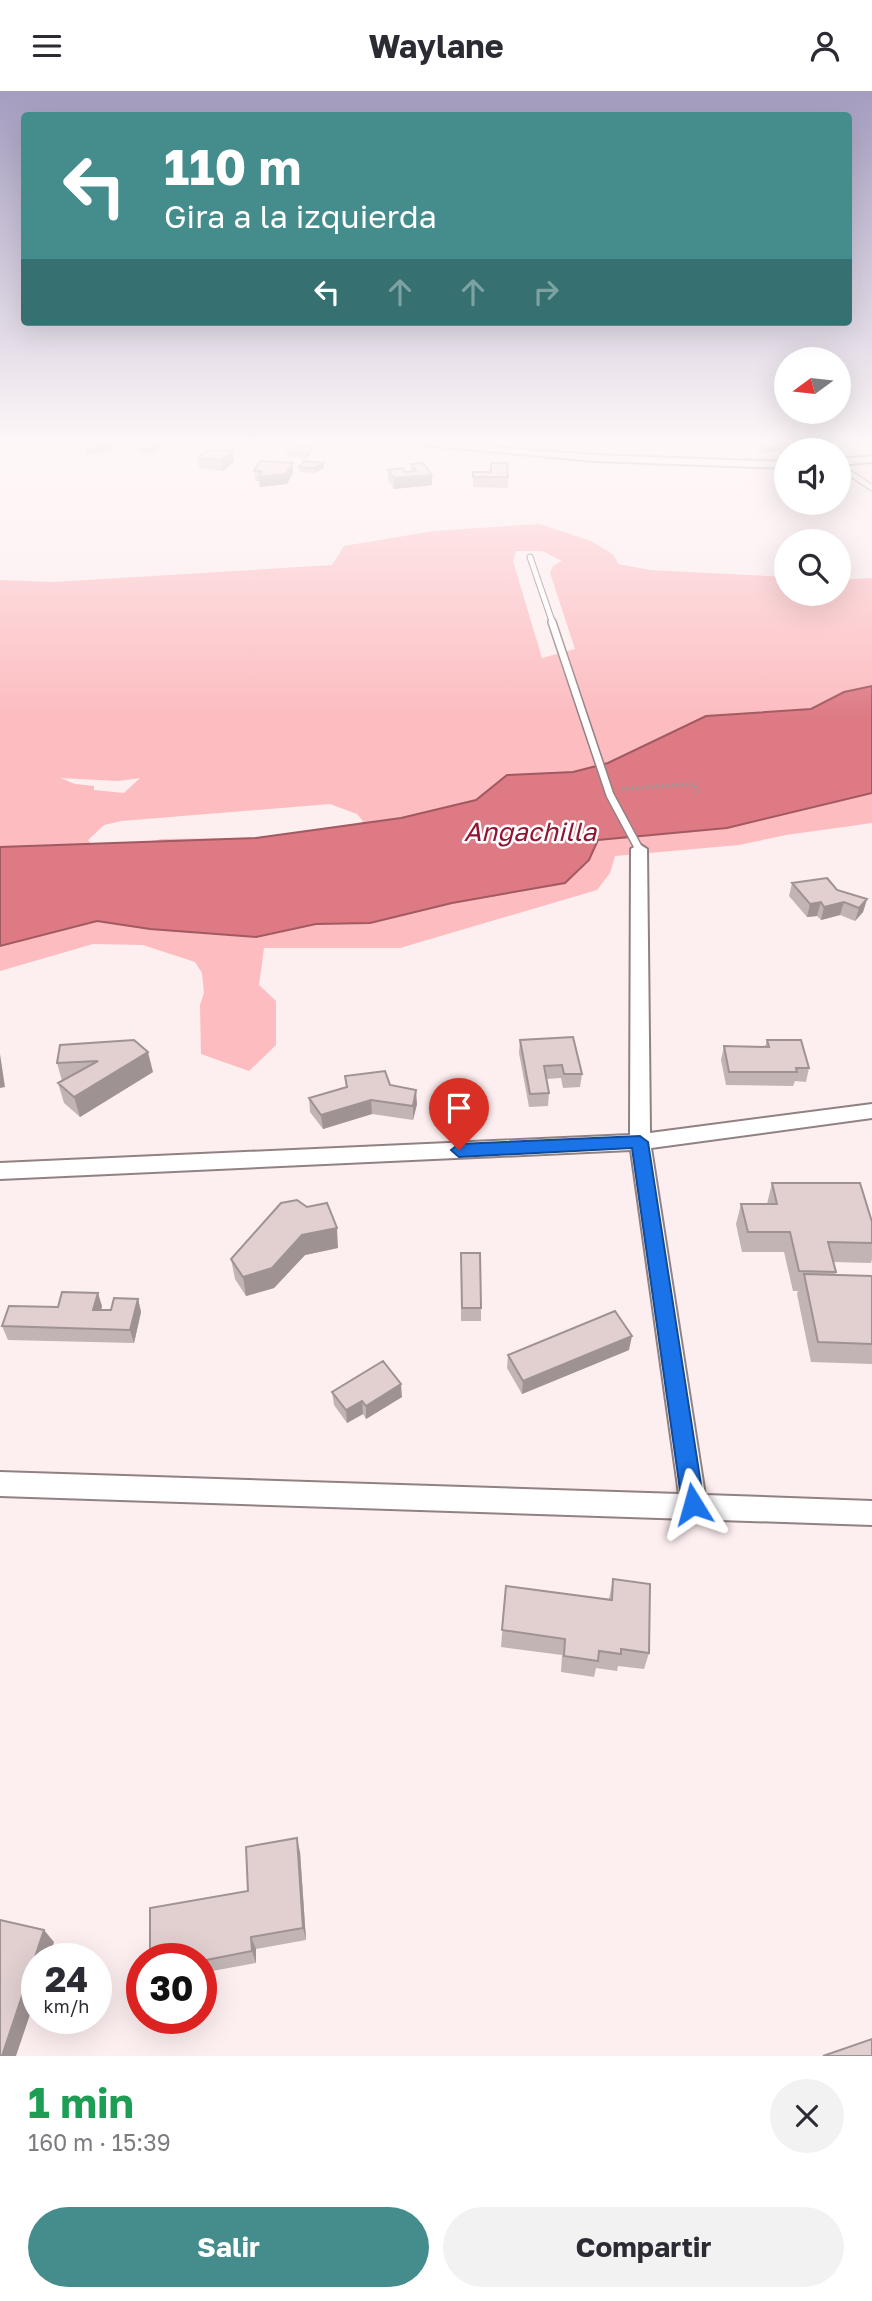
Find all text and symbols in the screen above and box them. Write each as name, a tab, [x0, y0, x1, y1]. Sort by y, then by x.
icon: menu	[28, 27, 66, 65]
text: Waylane	[368, 27, 504, 65]
icon: person	[806, 27, 844, 65]
text: 110 m	[164, 137, 301, 196]
icon: left	[49, 140, 140, 231]
text: Gira a la izquierda	[164, 197, 437, 235]
icon: left	[308, 273, 346, 311]
icon: ahead	[381, 273, 419, 311]
icon: ahead	[454, 273, 492, 311]
icon: right	[527, 273, 565, 311]
north arrow	[774, 347, 850, 423]
map controls	[774, 347, 851, 606]
button: sound	[774, 438, 851, 515]
button: search	[774, 529, 851, 606]
water label: Angachilla	[464, 816, 598, 847]
pin	[429, 1078, 489, 1150]
icon: arrive	[440, 1089, 478, 1127]
position arrow	[656, 1467, 730, 1541]
speed limit sign: 30	[126, 1943, 217, 2034]
text: 24	[45, 1958, 88, 2000]
text: km/h	[44, 1995, 89, 2017]
text: 1 min	[28, 2077, 134, 2127]
button: close	[770, 2079, 844, 2153]
text: 160 m · 15:39	[28, 2128, 171, 2156]
button: Salir	[28, 2207, 429, 2287]
button: Compartir	[443, 2207, 844, 2287]

